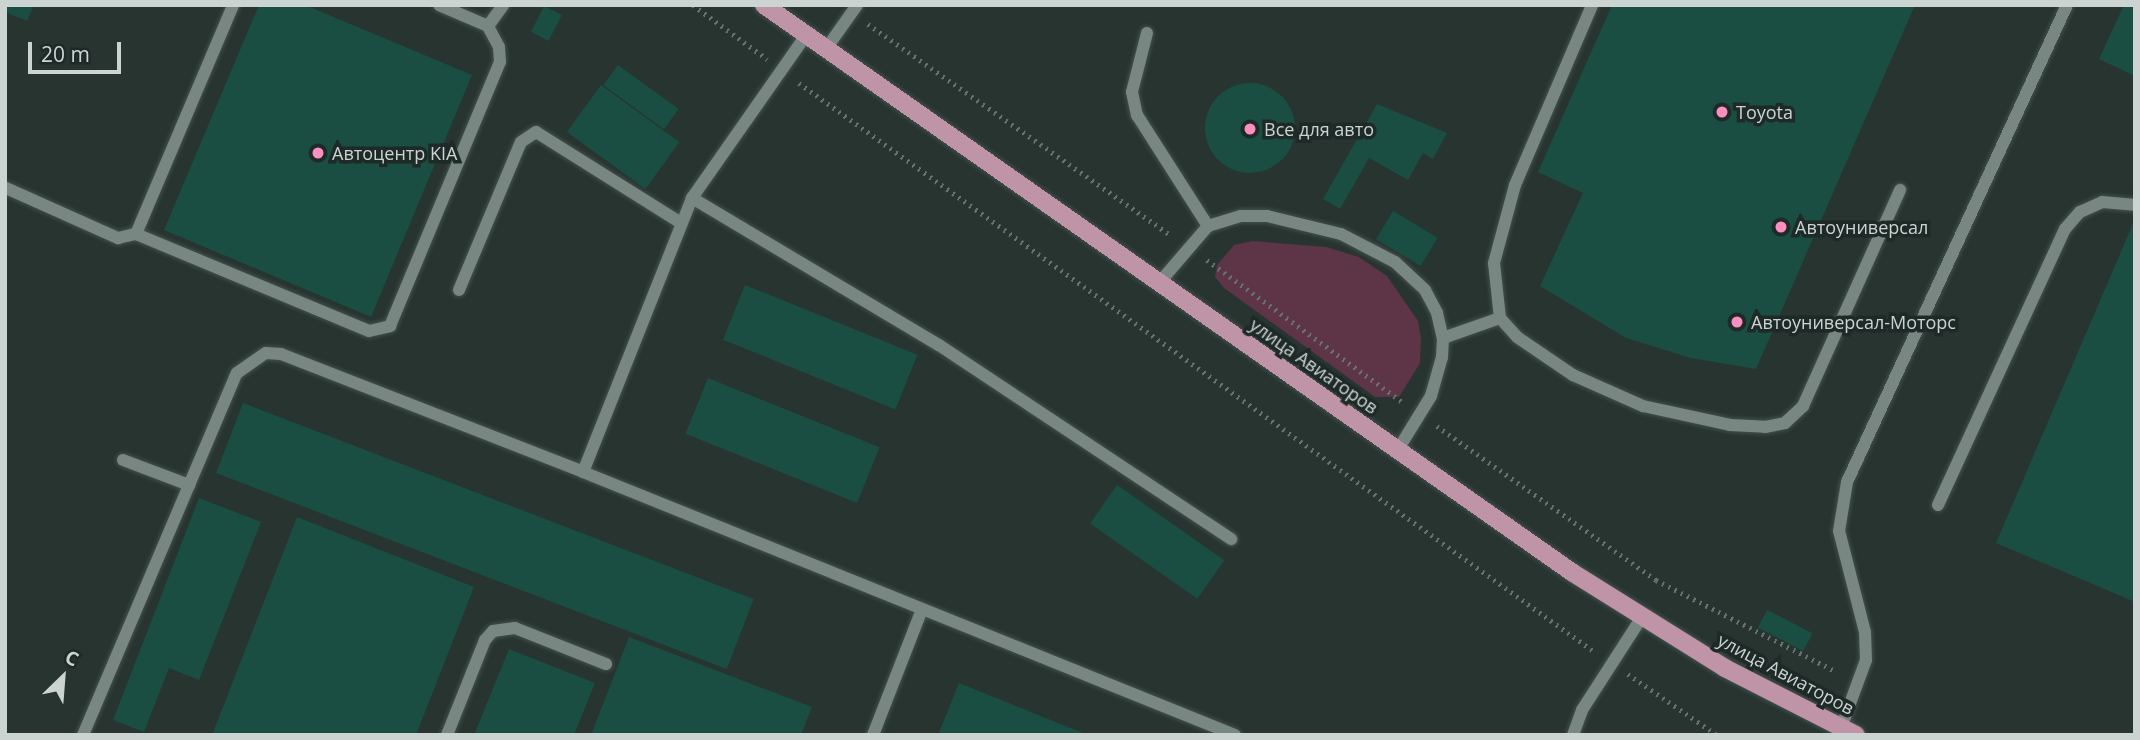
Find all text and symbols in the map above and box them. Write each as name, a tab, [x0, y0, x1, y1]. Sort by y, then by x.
scale bar	[32, 28, 124, 72]
text: 20 m	[41, 40, 90, 68]
place label: Toyota	[1736, 101, 1793, 123]
marker: Toyota	[1714, 104, 1730, 120]
place label: Все для авто	[1264, 118, 1374, 140]
marker: Все для авто	[1242, 121, 1258, 137]
place label: Автоцентр KIA	[332, 142, 457, 164]
marker: Автоцентр KIA	[310, 145, 326, 161]
place label: Автоуниверсал	[1795, 216, 1928, 238]
marker: Автоуниверсал	[1773, 219, 1789, 235]
place label: Автоуниверсал-Моторс	[1751, 311, 1956, 333]
street label: улица Авиаторов	[1246, 314, 1382, 418]
marker: Автоуниверсал-Моторс	[1729, 314, 1745, 330]
street label: улица Авиаторов	[1714, 629, 1858, 719]
north arrow	[28, 642, 98, 712]
text: С	[61, 644, 83, 672]

